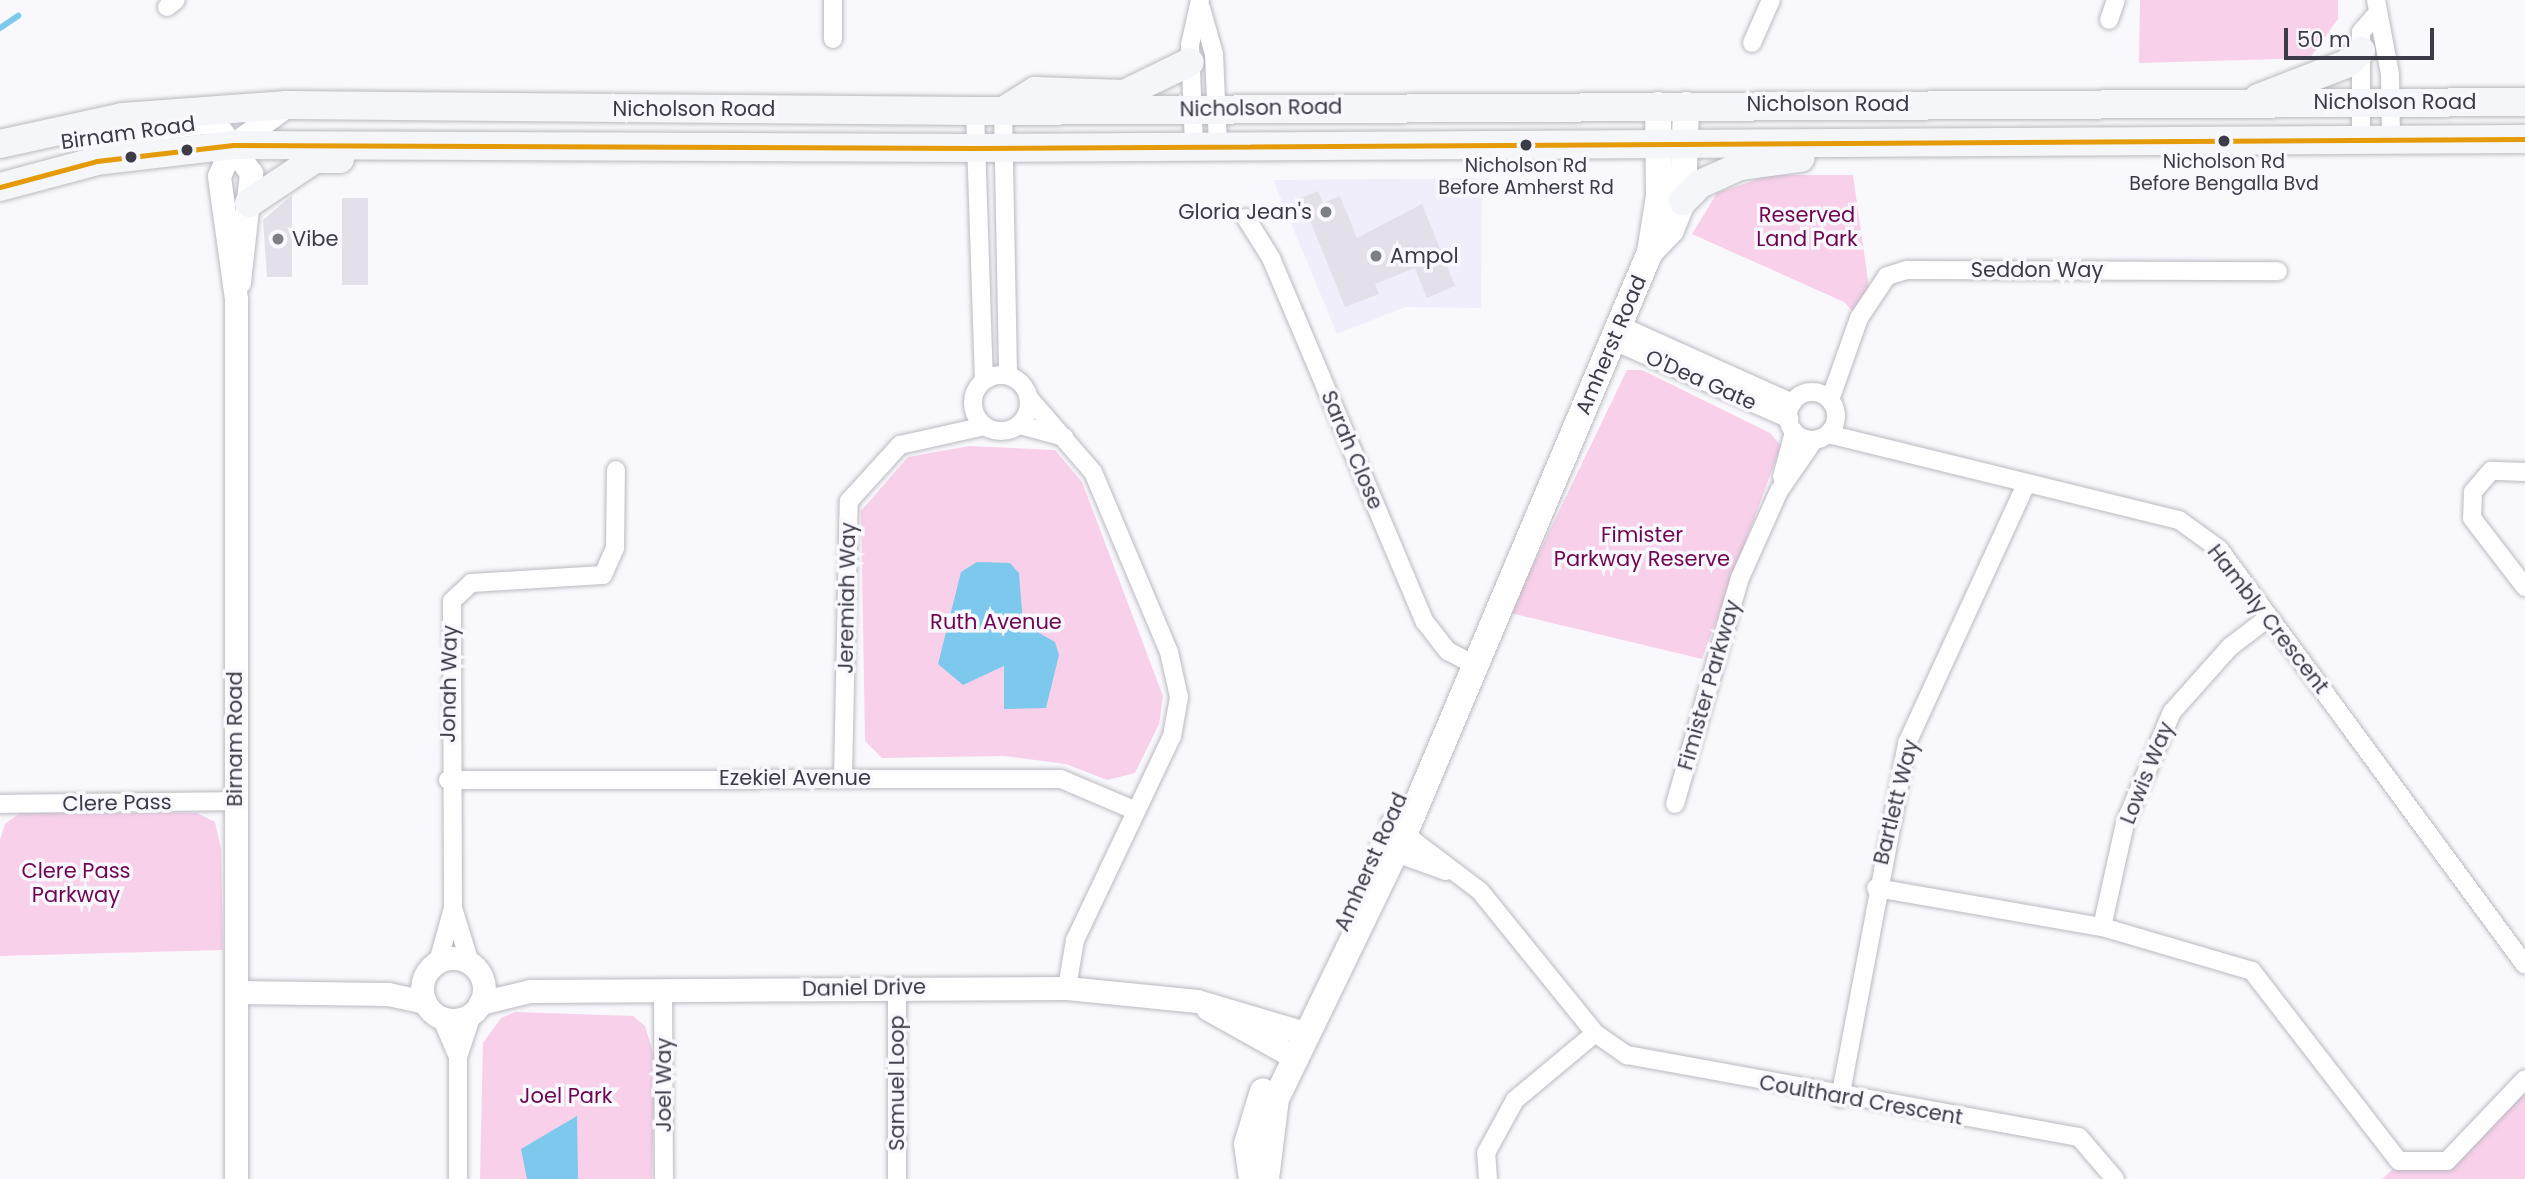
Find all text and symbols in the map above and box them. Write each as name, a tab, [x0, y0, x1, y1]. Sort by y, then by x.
scale bar	[2287, 14, 2438, 58]
text: 50 m	[2297, 25, 2351, 54]
street label: Nicholson Road	[2314, 89, 2476, 115]
street label: Nicholson Road	[1747, 91, 1909, 117]
street label: Nicholson Road	[1179, 94, 1343, 122]
street label: Nicholson Road	[613, 96, 775, 122]
street label: Birnam Road	[59, 111, 197, 155]
marker: Nicholson Rd Before Bengalla Bvd	[2217, 134, 2231, 148]
marker: Nicholson Rd Before Amherst Rd	[1519, 138, 1533, 152]
unlabelled marker	[180, 143, 194, 157]
unlabelled marker	[124, 150, 138, 164]
place label: Nicholson Rd Before Bengalla Bvd	[2129, 151, 2319, 195]
place label: Nicholson Rd Before Amherst Rd	[1438, 155, 1614, 199]
place label: Gloria Jean's	[1178, 199, 1312, 225]
park label: Reserved Land Park	[1756, 202, 1858, 252]
marker: Gloria Jean's	[1318, 204, 1334, 220]
place label: Vibe	[292, 226, 339, 252]
marker: Vibe	[270, 231, 286, 247]
place label: Ampol	[1390, 243, 1459, 269]
marker: Ampol	[1368, 248, 1384, 264]
street label: Seddon Way	[1971, 257, 2103, 283]
street label: Amherst Road	[1570, 272, 1652, 418]
street label: O'Dea Gate	[1642, 344, 1760, 416]
street label: Sarah Close	[1316, 387, 1388, 513]
street label: Jeremiah Way	[833, 522, 861, 674]
park label: Fimister Parkway Reserve	[1554, 522, 1730, 572]
street label: Hambly Crescent	[2202, 540, 2334, 698]
street label: Fimister Parkway	[1673, 597, 1745, 773]
park label: Ruth Avenue	[930, 609, 1062, 635]
street label: Jonah Way	[435, 625, 463, 743]
street label: Birnam Road	[222, 671, 248, 807]
street label: Lowis Way	[2115, 718, 2179, 828]
street label: Bartlett Way	[1868, 737, 1924, 867]
street label: Ezekiel Avenue	[719, 765, 871, 791]
street label: Clere Pass	[62, 789, 172, 817]
street label: Amherst Road	[1329, 789, 1413, 935]
park label: Clere Pass Parkway	[21, 858, 131, 908]
street label: Daniel Drive	[802, 974, 926, 1002]
street label: Samuel Loop	[884, 1015, 910, 1151]
street label: Joel Way	[651, 1038, 677, 1132]
street label: Coulthard Crescent	[1757, 1070, 1965, 1130]
park label: Joel Park	[519, 1083, 613, 1109]

